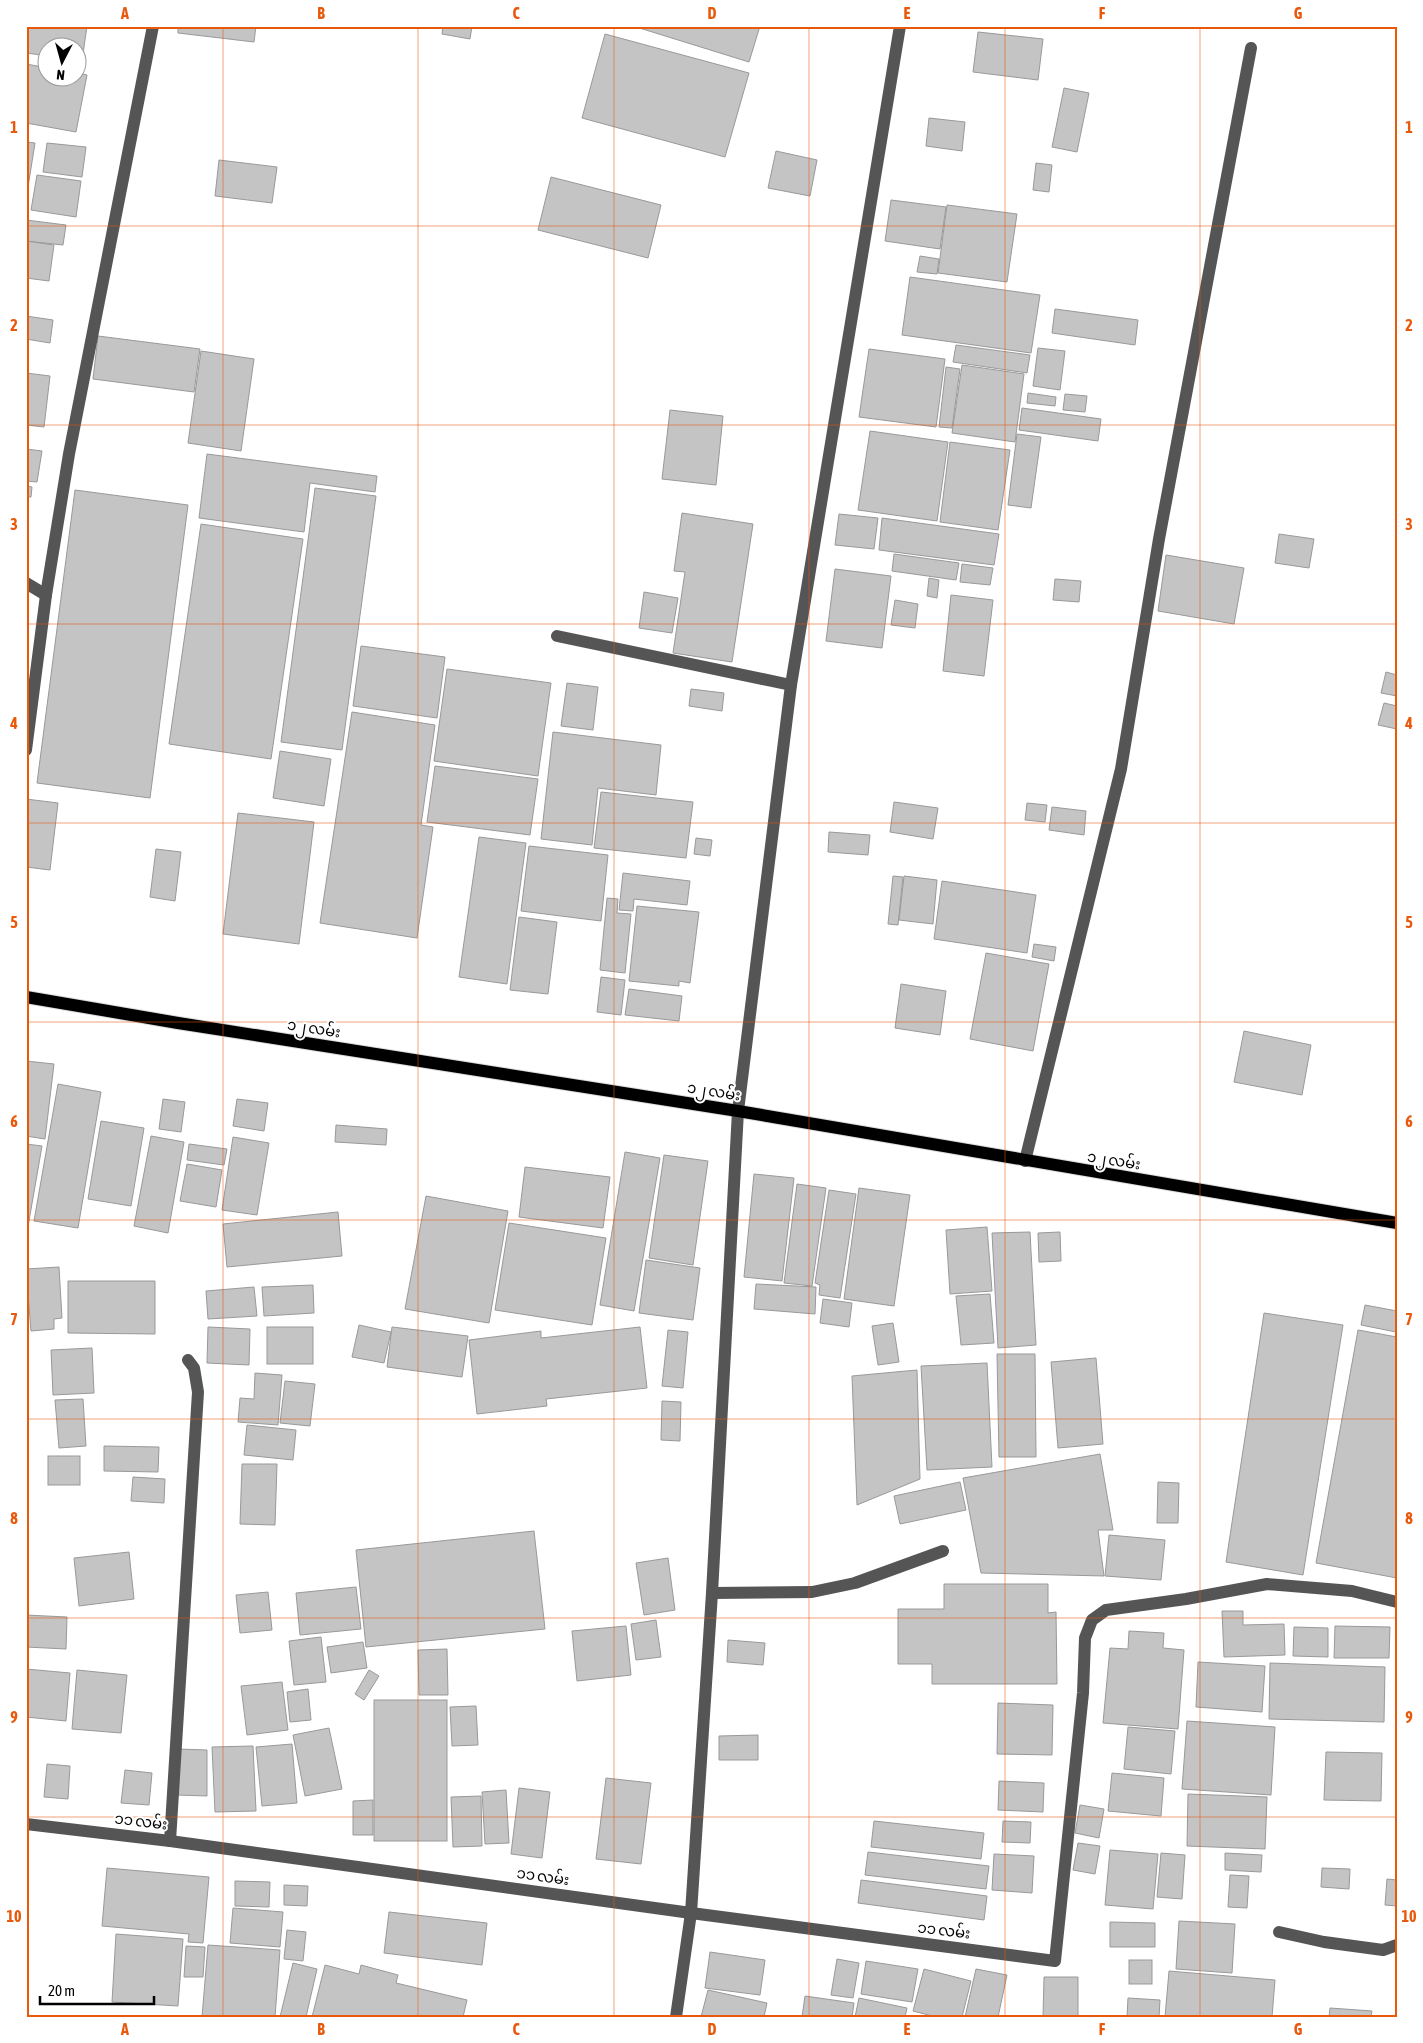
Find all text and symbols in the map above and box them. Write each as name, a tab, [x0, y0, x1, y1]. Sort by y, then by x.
text: A	[120, 4, 129, 22]
text: B	[317, 4, 325, 22]
text: C	[512, 4, 520, 22]
text: D	[708, 4, 717, 22]
text: E	[904, 4, 911, 22]
text: F	[1099, 4, 1106, 22]
text: G	[1294, 4, 1303, 22]
north arrow	[38, 38, 88, 88]
text: N	[56, 67, 66, 83]
text: 1	[10, 118, 18, 136]
text: 1	[1405, 118, 1413, 136]
text: 2	[10, 316, 18, 334]
text: 2	[1405, 316, 1413, 334]
text: 3	[10, 515, 18, 533]
text: 3	[1405, 515, 1413, 533]
text: 4	[9, 714, 18, 732]
text: 4	[1404, 714, 1413, 732]
text: 5	[10, 913, 18, 931]
text: 5	[1405, 913, 1413, 931]
street label: ၁၂ လမ်း	[286, 1014, 342, 1045]
street label: ၁၂ လမ်း	[686, 1077, 742, 1108]
text: 6	[10, 1112, 18, 1130]
text: 6	[1405, 1112, 1413, 1130]
street label: ၁၂ လမ်း	[1086, 1146, 1142, 1177]
text: 7	[10, 1310, 18, 1328]
text: 7	[1405, 1310, 1413, 1328]
text: 8	[10, 1509, 18, 1527]
text: 8	[1405, 1509, 1413, 1527]
text: 9	[10, 1708, 18, 1726]
text: 9	[1405, 1708, 1413, 1726]
street label: ၁၁ လမ်း	[114, 1808, 168, 1833]
street label: ၁၁ လမ်း	[516, 1863, 571, 1888]
text: 10	[6, 1907, 22, 1925]
text: 10	[1401, 1907, 1417, 1925]
street label: ၁၁ လမ်း	[917, 1917, 971, 1942]
scale bar	[40, 1973, 154, 2005]
text: 20 m	[48, 1982, 75, 1999]
text: A	[120, 2020, 129, 2038]
text: B	[317, 2020, 325, 2038]
text: C	[512, 2020, 520, 2038]
text: D	[708, 2020, 717, 2038]
text: E	[904, 2020, 911, 2038]
text: F	[1099, 2020, 1106, 2038]
text: G	[1294, 2020, 1303, 2038]

